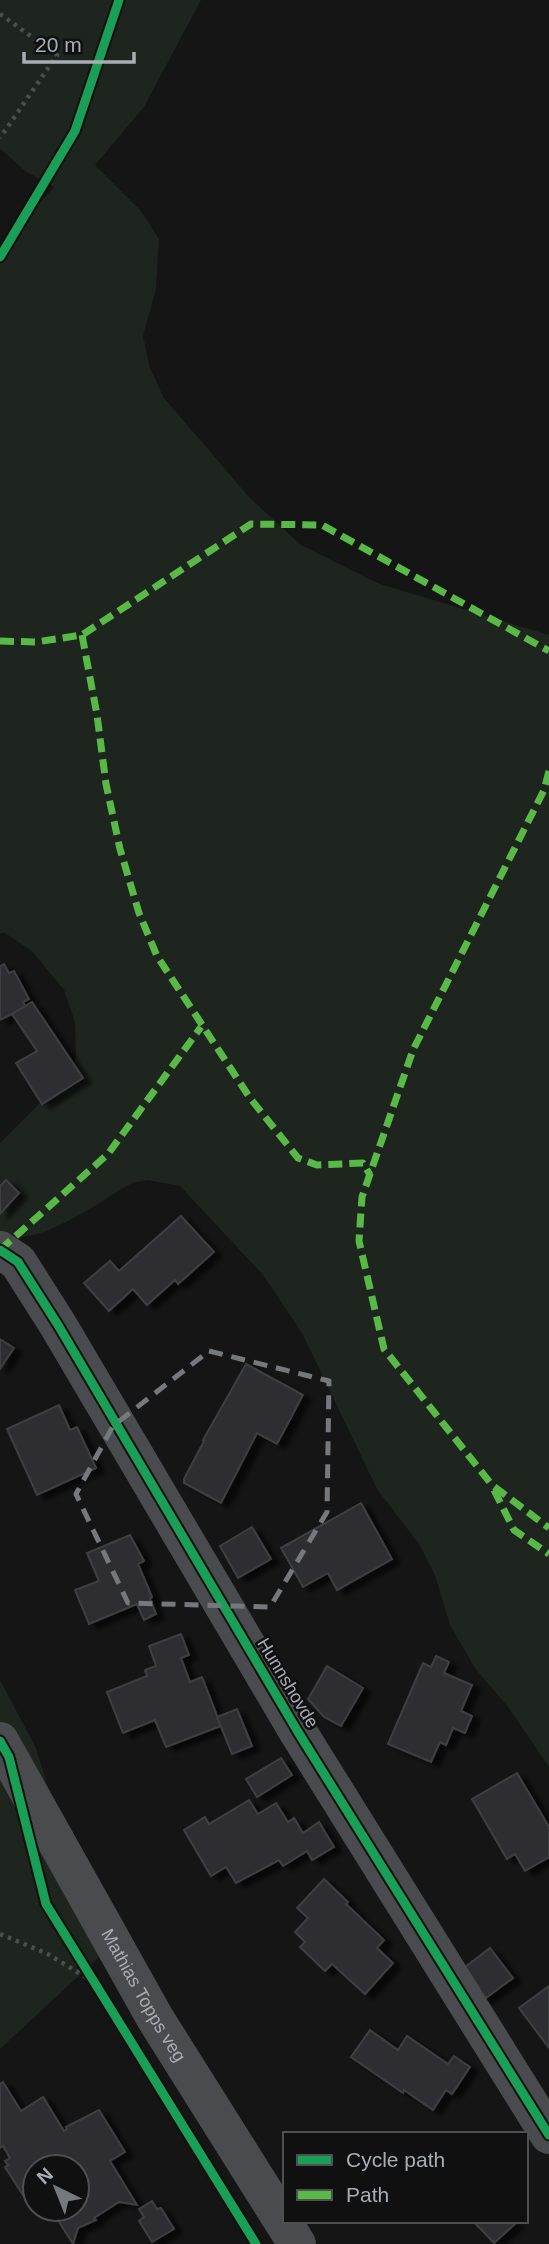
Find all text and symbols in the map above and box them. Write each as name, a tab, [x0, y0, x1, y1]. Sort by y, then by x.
scale bar	[24, 21, 135, 65]
text: 20 m	[35, 33, 82, 56]
street label: Hunnshovde	[253, 1635, 323, 1731]
street label: Mathias Topps veg	[97, 1926, 190, 2065]
legend	[283, 2132, 528, 2223]
text: Cycle path	[346, 2148, 445, 2171]
north arrow	[21, 2153, 91, 2223]
text: N	[33, 2164, 57, 2188]
text: Path	[346, 2183, 389, 2206]

